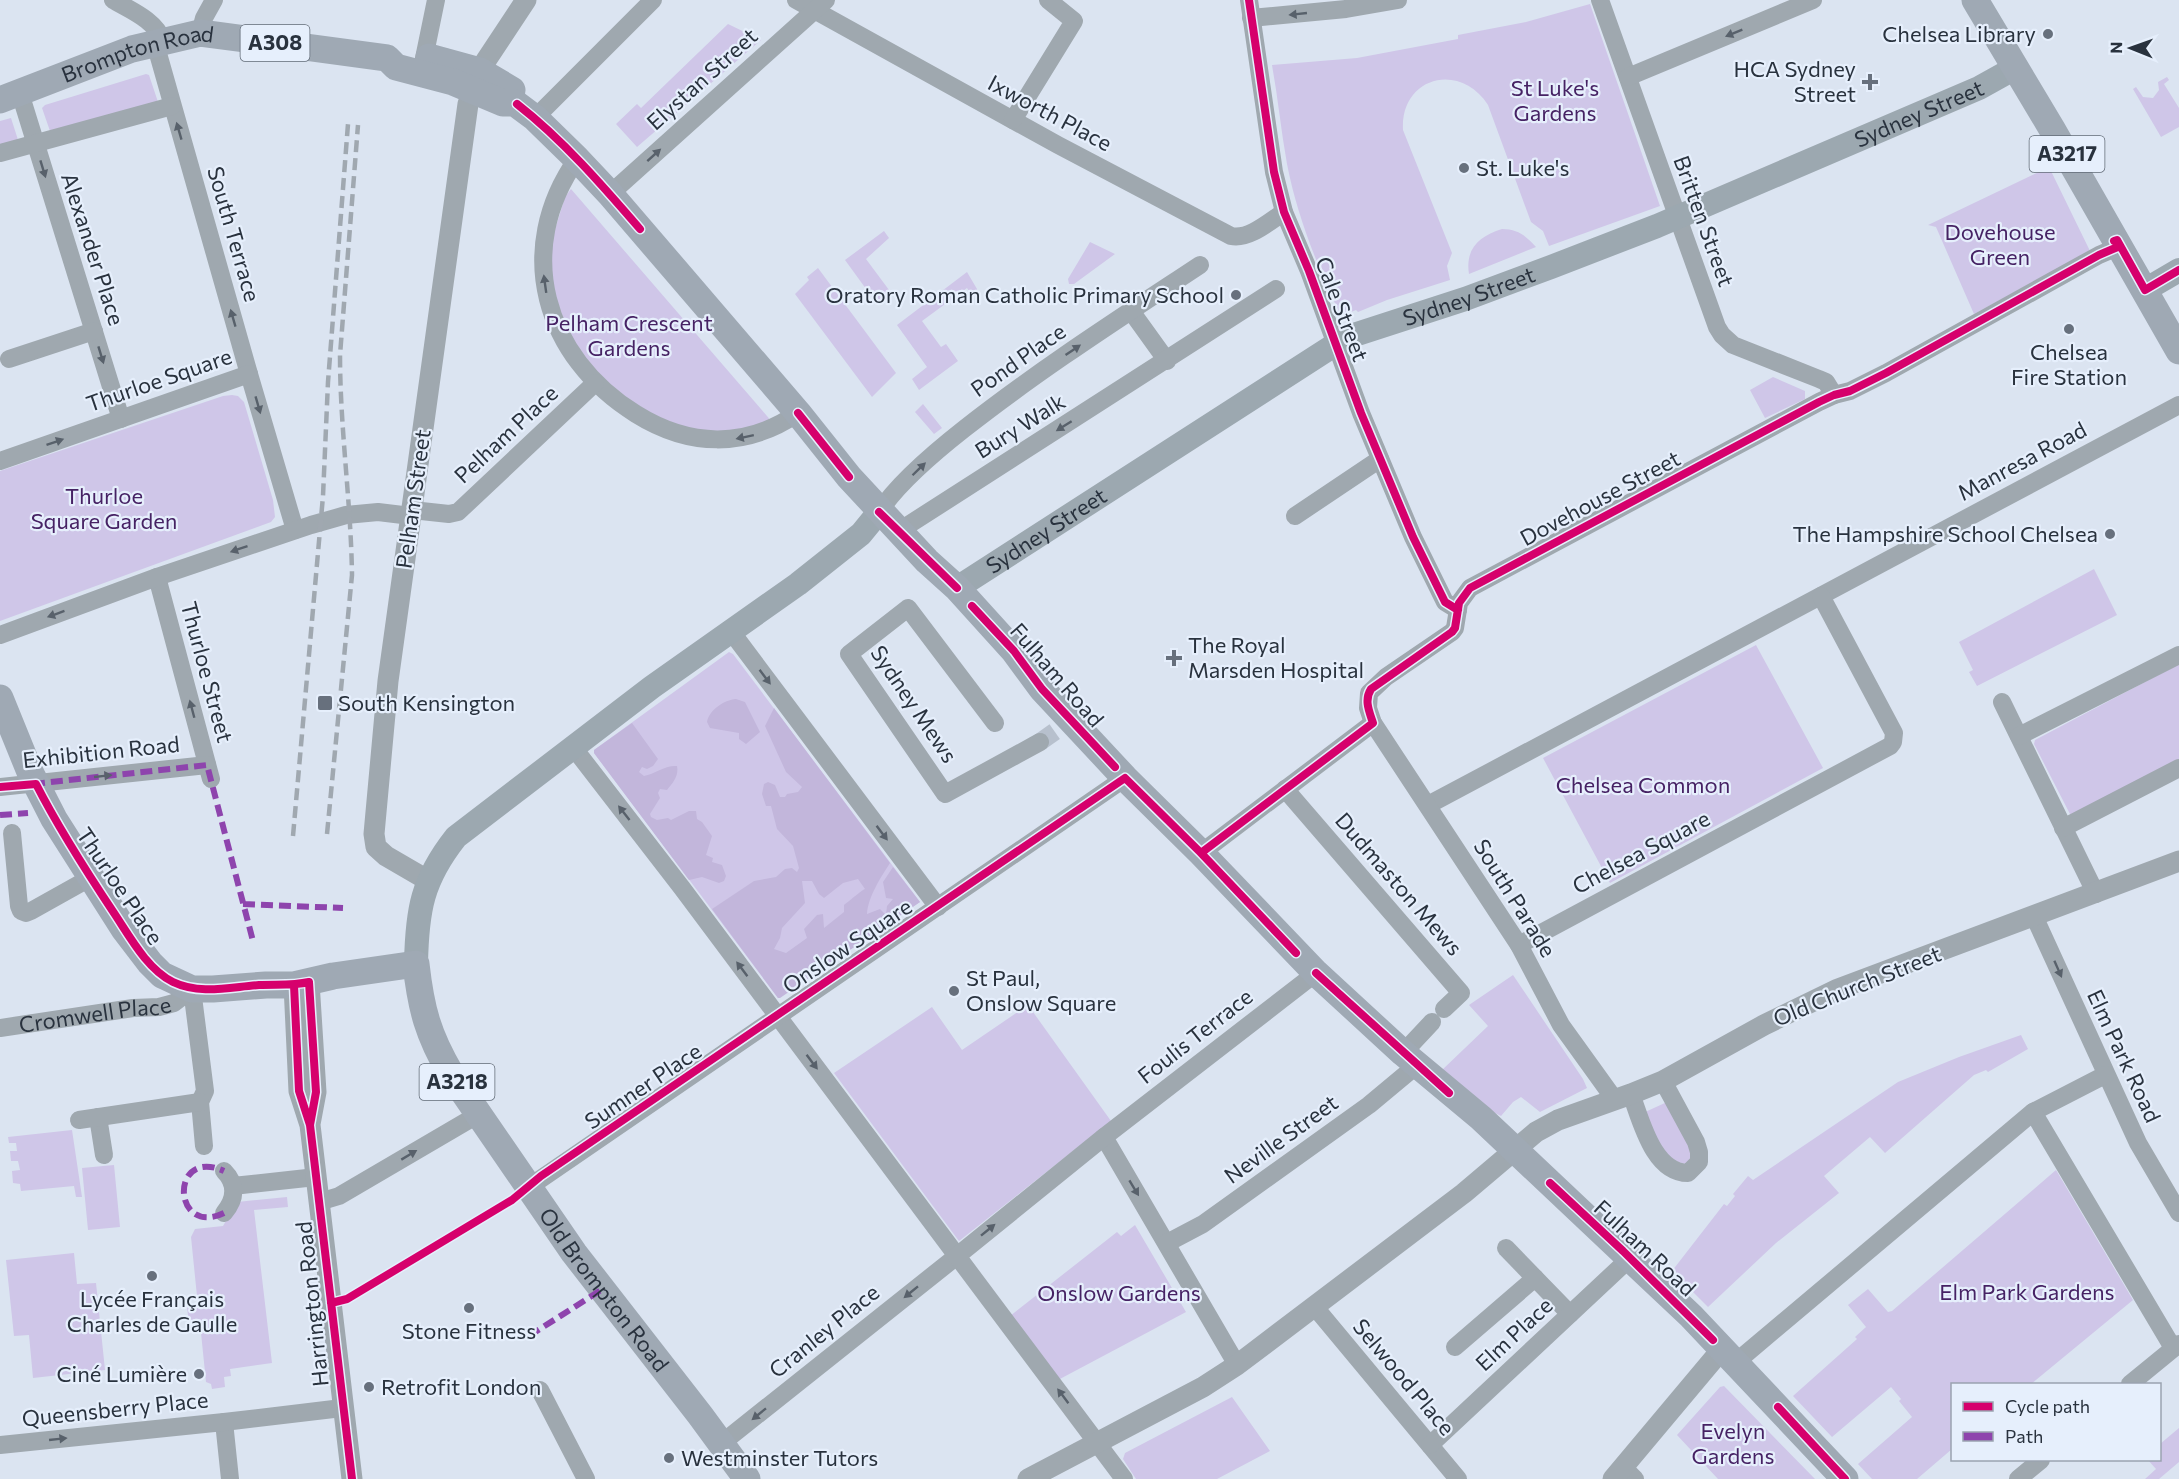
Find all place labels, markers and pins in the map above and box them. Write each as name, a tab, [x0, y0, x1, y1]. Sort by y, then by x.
place label: Chelsea Library	[1882, 20, 2036, 47]
marker: Chelsea Library	[2041, 27, 2055, 41]
place label: HCA Sydney Street	[1734, 55, 1856, 107]
marker: HCA Sydney Street	[1861, 73, 1879, 91]
place label: St. Luke's	[1476, 154, 1569, 181]
marker: St. Luke's	[1457, 161, 1471, 175]
place label: Oratory Roman Catholic Primary School	[826, 281, 1224, 308]
marker: Oratory Roman Catholic Primary School	[1229, 288, 1243, 302]
marker: Chelsea Fire Station	[2062, 322, 2076, 336]
place label: Chelsea Fire Station	[2011, 338, 2127, 390]
place label: The Hampshire School Chelsea	[1793, 520, 2098, 547]
marker: The Hampshire School Chelsea	[2103, 527, 2117, 541]
place label: The Royal Marsden Hospital	[1188, 631, 1364, 683]
marker: The Royal Marsden Hospital	[1165, 649, 1183, 667]
place label: South Kensington	[338, 689, 515, 716]
marker: South Kensington	[316, 694, 334, 712]
place label: St Paul, Onslow Square	[966, 964, 1116, 1016]
marker: St Paul, Onslow Square	[947, 984, 961, 998]
marker: Lycée Français Charles de Gaulle	[145, 1269, 159, 1283]
place label: Lycée Français Charles de Gaulle	[67, 1285, 237, 1337]
marker: Stone Fitness	[462, 1301, 476, 1315]
place label: Stone Fitness	[402, 1317, 536, 1344]
place label: Ciné Lumière	[57, 1360, 187, 1387]
marker: Ciné Lumière	[192, 1367, 206, 1381]
place label: Retrofit London	[381, 1373, 541, 1400]
marker: Retrofit London	[362, 1380, 376, 1394]
place label: Westminster Tutors	[681, 1444, 878, 1471]
marker: Westminster Tutors	[662, 1451, 676, 1465]

